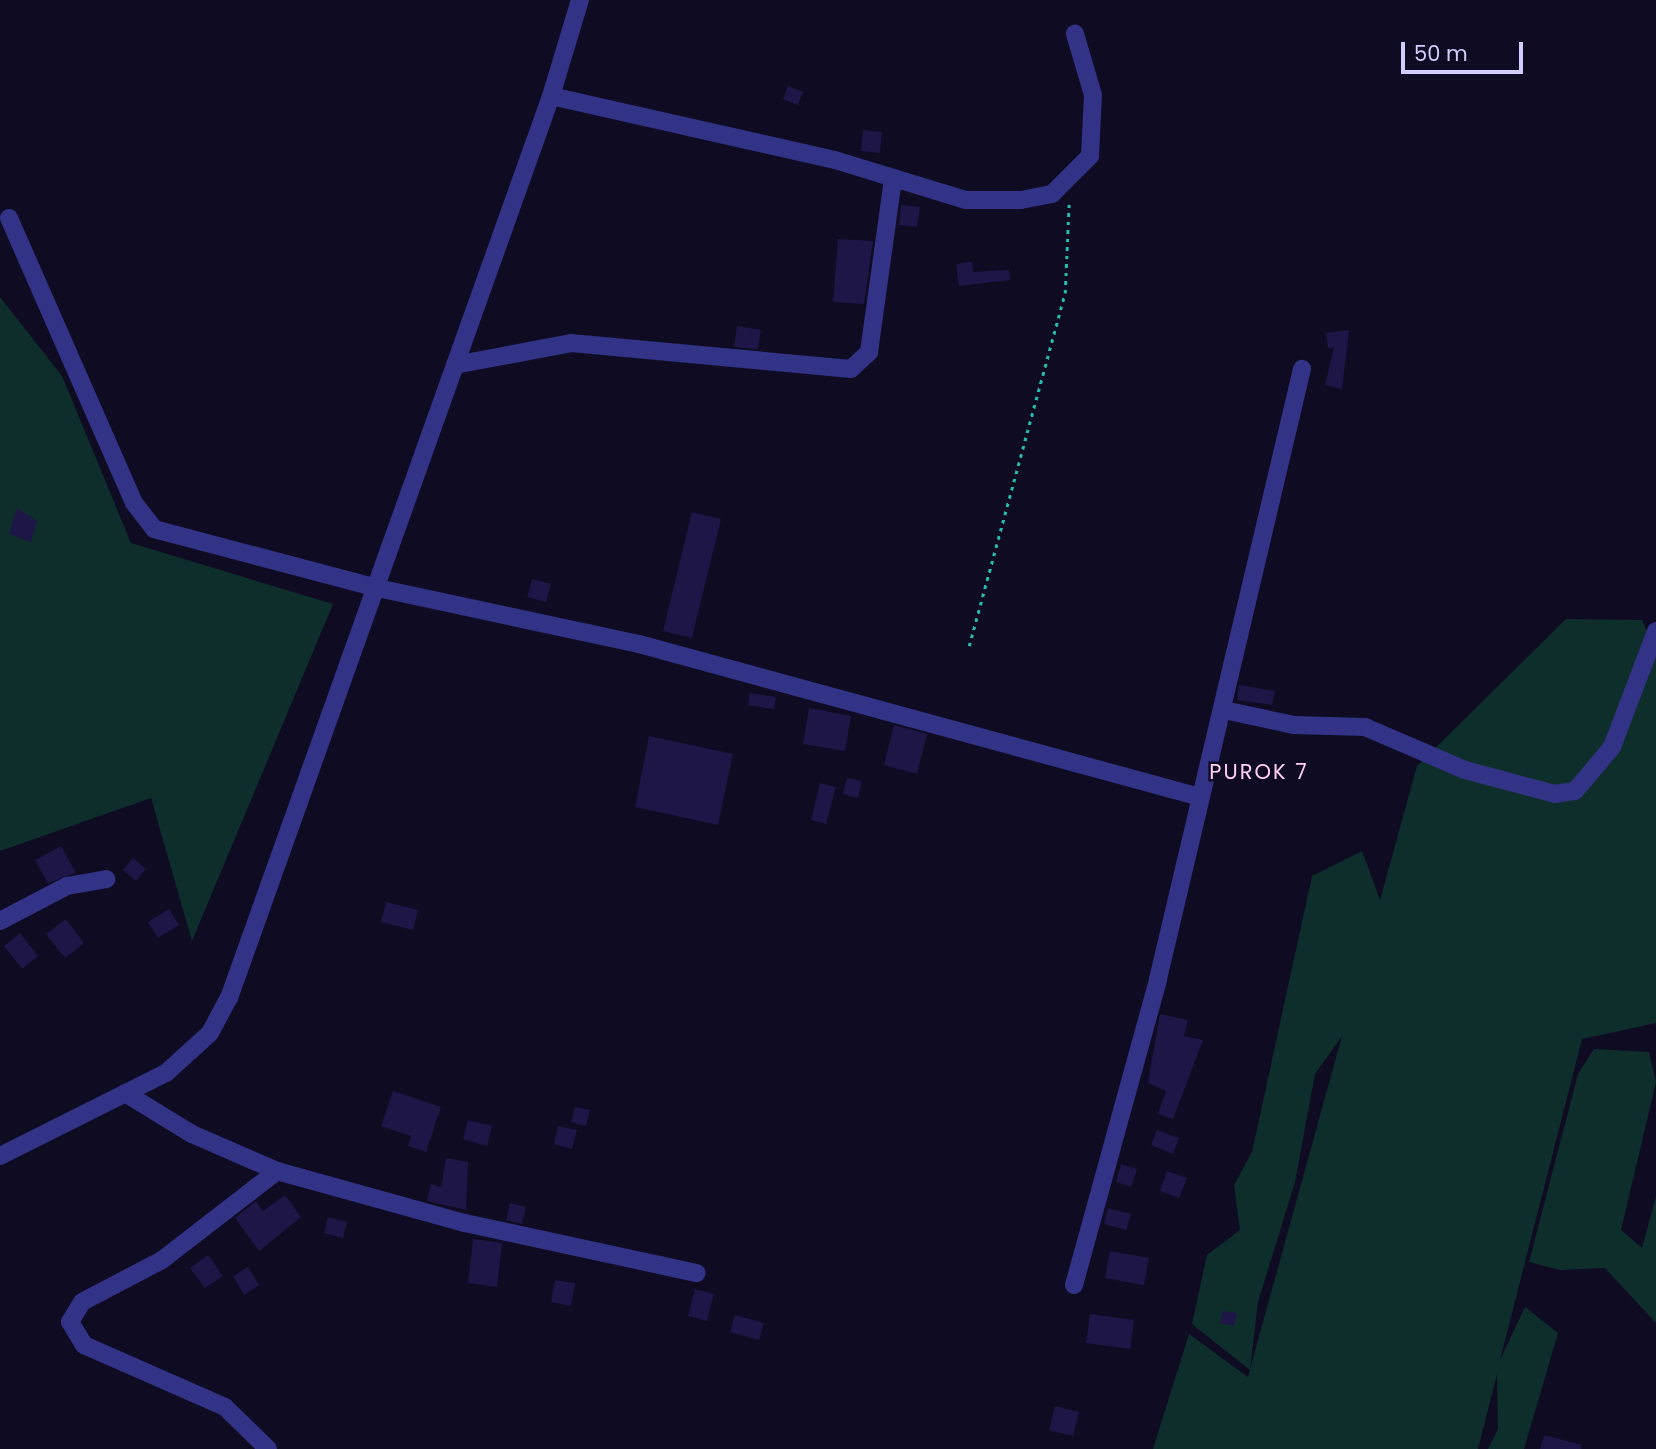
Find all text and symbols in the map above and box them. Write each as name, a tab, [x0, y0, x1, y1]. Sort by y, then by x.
scale bar	[1404, 28, 1526, 72]
text: 50 m	[1414, 39, 1468, 68]
district label: PUROK 7	[1210, 759, 1308, 785]

